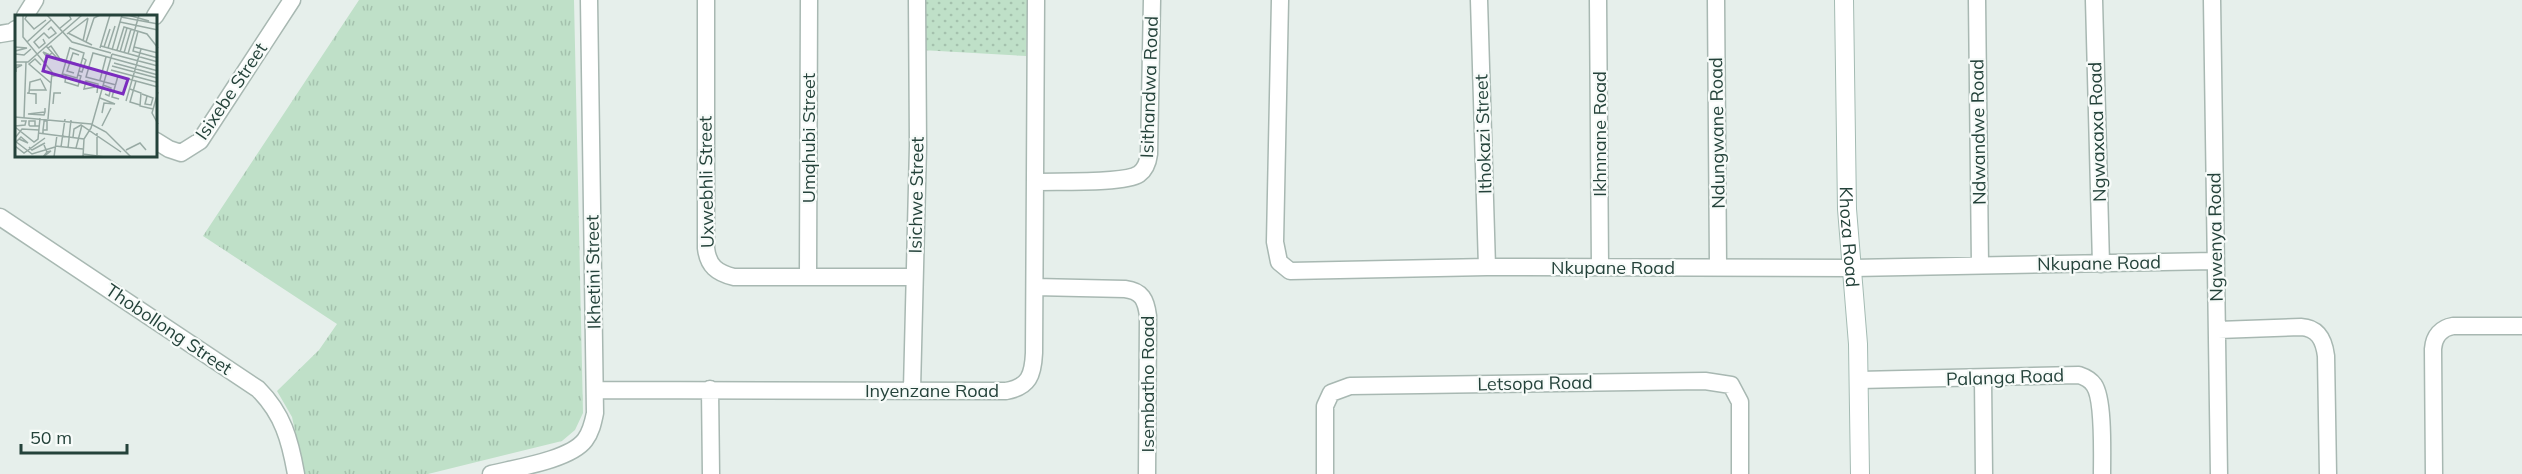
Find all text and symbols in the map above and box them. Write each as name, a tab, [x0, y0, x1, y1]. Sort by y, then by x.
inset map	[15, 15, 158, 158]
street label: Isithandwa Road	[1135, 16, 1163, 158]
street label: Isixebe Street	[190, 38, 272, 144]
street label: Ndungwane Road	[1704, 57, 1730, 209]
street label: Ndwandwe Road	[1965, 59, 1991, 205]
street label: Ngwaxaxa Road	[2083, 62, 2111, 202]
street label: Ikhnnane Road	[1588, 71, 1611, 197]
street label: Umqhubi Street	[797, 73, 820, 203]
street label: Ithokazi Street	[1469, 74, 1497, 194]
street label: Uxwebhli Street	[693, 116, 719, 248]
street label: Isichwe Street	[903, 136, 929, 254]
street label: Ngwenya Road	[2202, 172, 2228, 302]
street label: Khoza Road	[1835, 186, 1865, 288]
street label: Ikhetini Street	[581, 215, 605, 329]
street label: Nkupane Road	[2037, 250, 2161, 276]
street label: Nkupane Road	[1551, 256, 1675, 279]
street label: Thobollong Street	[101, 278, 237, 380]
street label: Isembatho Road	[1136, 316, 1159, 452]
street label: Palanga Road	[1946, 363, 2064, 391]
street label: Letsopa Road	[1477, 370, 1593, 396]
street label: Inyenzane Road	[865, 379, 999, 402]
scale bar	[21, 417, 128, 455]
text: 50 m	[30, 426, 72, 449]

